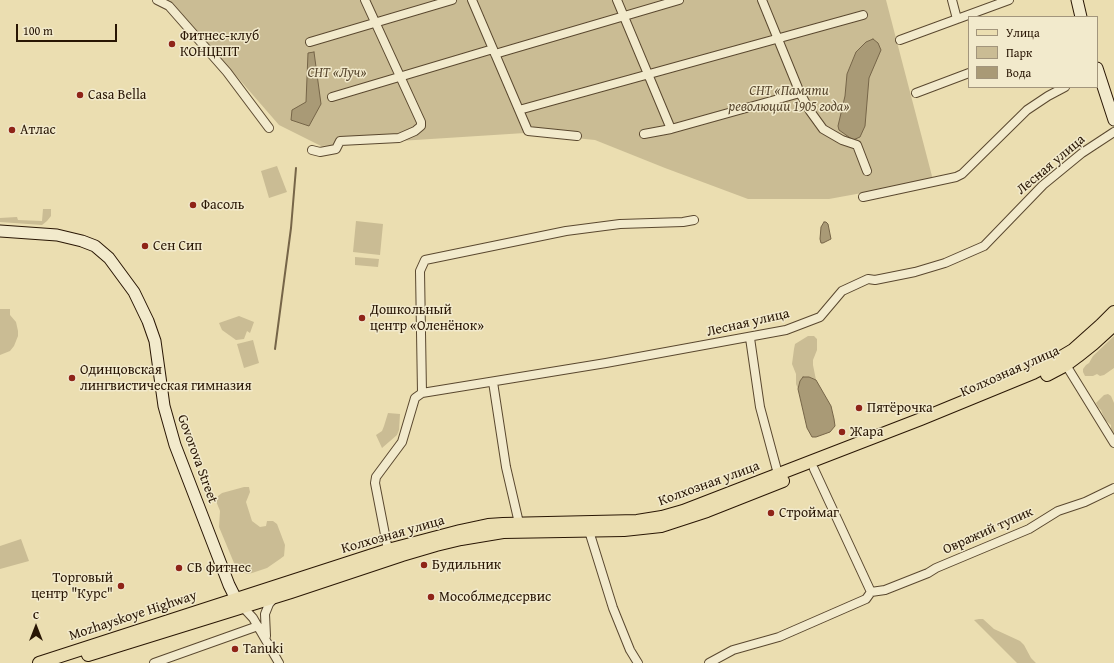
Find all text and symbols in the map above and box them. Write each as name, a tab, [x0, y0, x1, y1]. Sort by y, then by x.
scale bar	[18, 16, 119, 42]
legend	[968, 16, 1098, 88]
text: 100 m	[23, 22, 53, 39]
text: Улица	[1006, 24, 1040, 41]
place label: Фитнес-клуб КОНЦЕПТ	[180, 28, 259, 60]
marker: Фитнес-клуб КОНЦЕПТ	[167, 39, 177, 49]
text: Парк	[1006, 44, 1032, 61]
text: Вода	[1006, 64, 1031, 81]
park label: СНТ «Луч»	[307, 65, 367, 81]
park label: СНТ «Памяти революции 1905 года»	[729, 83, 849, 116]
place label: Casa Bella	[88, 87, 146, 103]
marker: Casa Bella	[75, 90, 85, 100]
place label: Атлас	[20, 122, 56, 138]
marker: Атлас	[7, 125, 17, 135]
street label: Лесная улица	[1013, 131, 1089, 199]
place label: Фасоль	[201, 197, 244, 213]
marker: Фасоль	[188, 200, 198, 210]
place label: Сен Сип	[153, 238, 202, 254]
marker: Сен Сип	[140, 241, 150, 251]
place label: Дошкольный центр «Оленёнок»	[370, 302, 484, 334]
street label: Лесная улица	[705, 305, 791, 341]
marker: Дошкольный центр «Оленёнок»	[357, 313, 367, 323]
street label: Колхозная улица	[958, 343, 1062, 401]
place label: Одинцовская лингвистическая гимназия	[80, 362, 251, 394]
marker: Одинцовская лингвистическая гимназия	[67, 373, 77, 383]
place label: Пятёрочка	[867, 400, 933, 416]
marker: Пятёрочка	[854, 403, 864, 413]
street label: Govorova Street	[173, 412, 221, 506]
place label: Жара	[850, 424, 883, 440]
marker: Жара	[837, 427, 847, 437]
street label: Колхозная улица	[656, 458, 762, 510]
street label: Овражий тупик	[940, 504, 1036, 558]
place label: Строймаг	[779, 505, 839, 521]
marker: Строймаг	[766, 508, 776, 518]
street label: Колхозная улица	[339, 512, 447, 558]
place label: Будильник	[432, 557, 501, 573]
place label: СВ фитнес	[187, 560, 251, 576]
marker: Будильник	[419, 560, 429, 570]
marker: СВ фитнес	[174, 563, 184, 573]
place label: Торговый центр "Курс"	[31, 570, 113, 602]
marker: Торговый центр "Курс"	[116, 581, 126, 591]
street label: Mozhayskoye Highway	[67, 587, 199, 645]
place label: Мособлмедсервис	[439, 589, 551, 605]
marker: Мособлмедсервис	[426, 592, 436, 602]
north arrow	[16, 607, 56, 647]
text: С	[33, 607, 39, 623]
place label: Tanuki	[243, 641, 283, 657]
marker: Tanuki	[230, 644, 240, 654]

